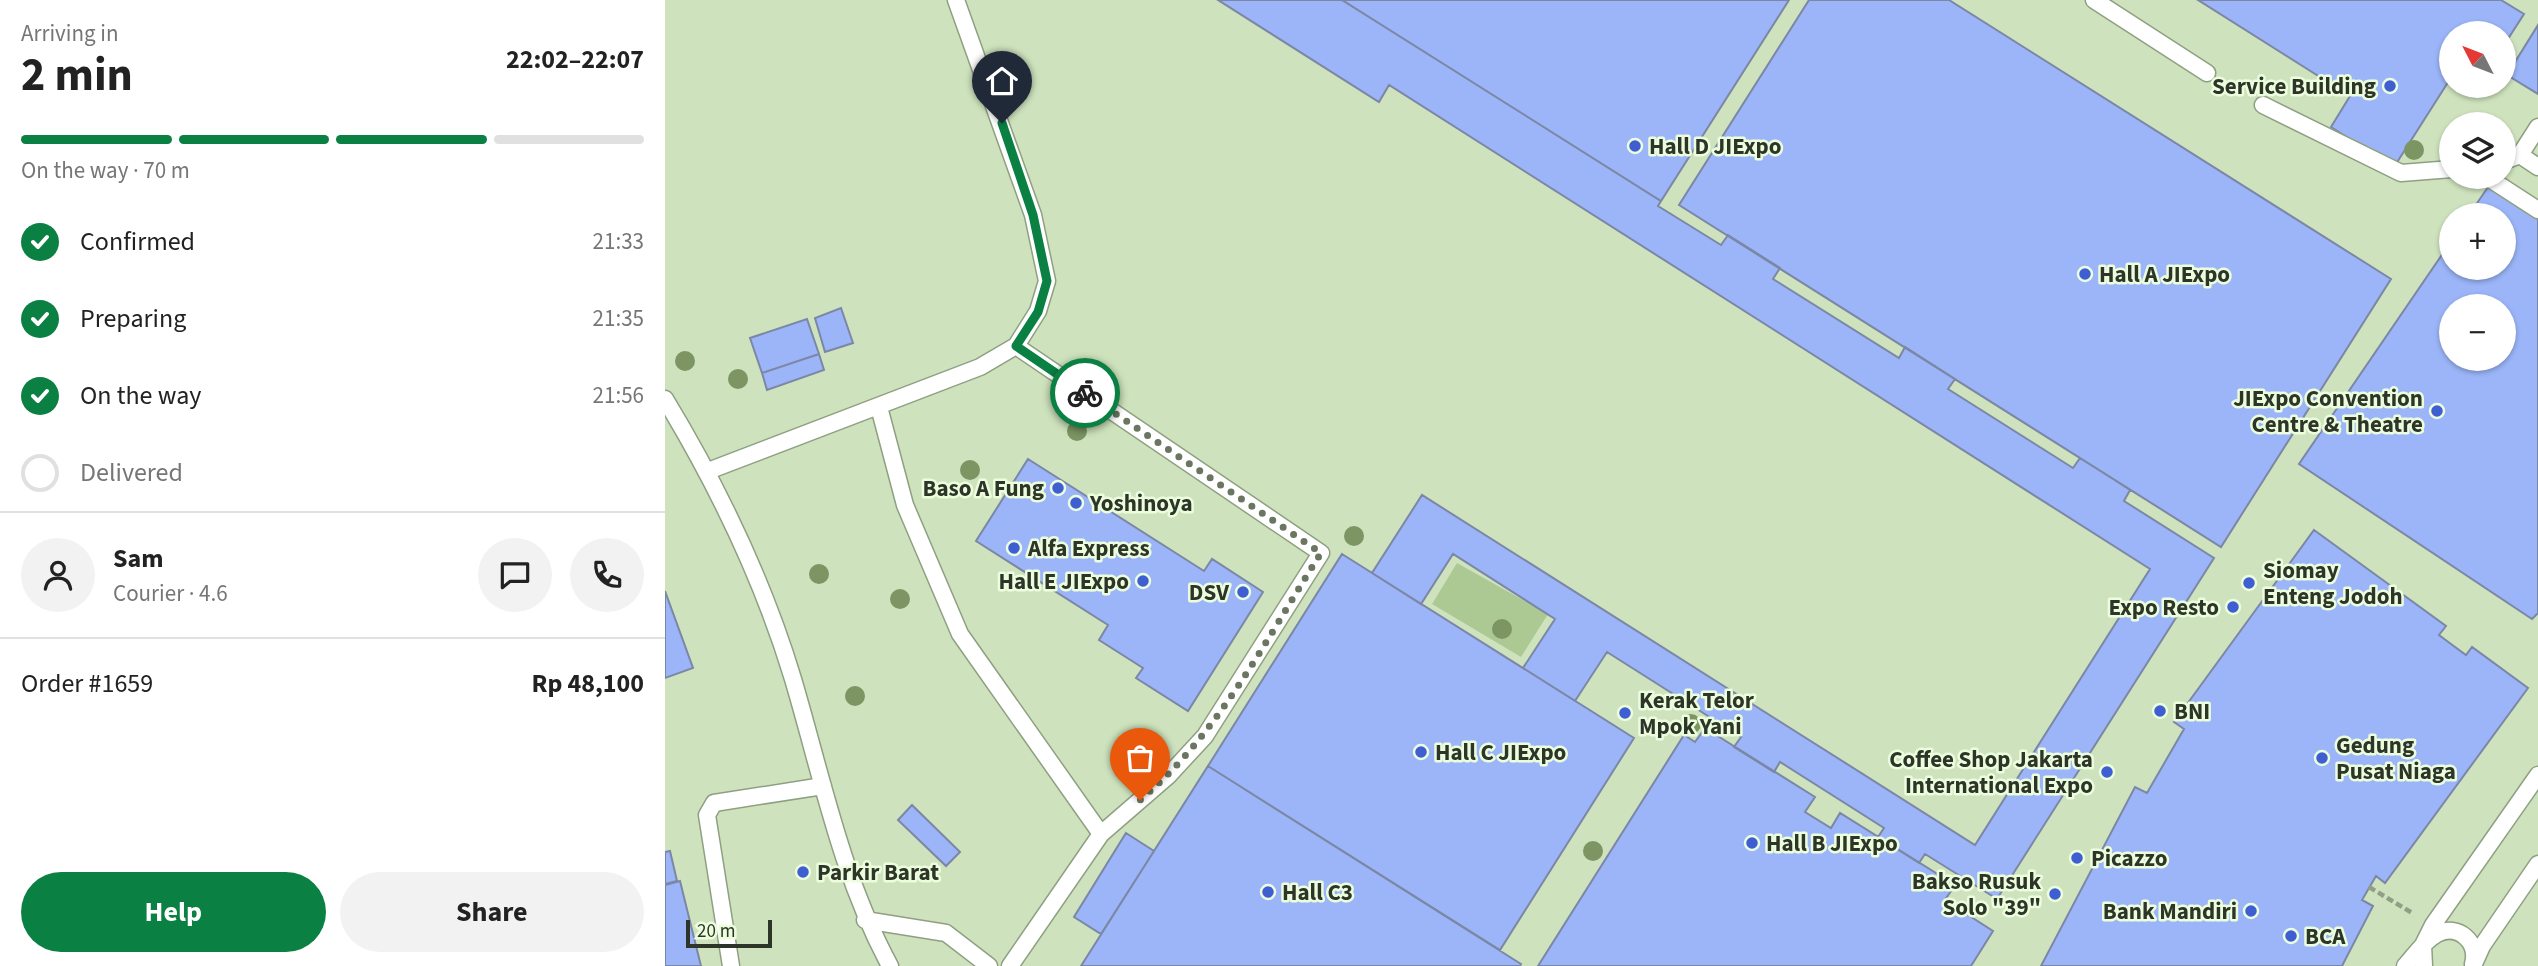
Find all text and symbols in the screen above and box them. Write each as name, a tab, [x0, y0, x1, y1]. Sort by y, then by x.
text: Arriving in	[21, 17, 119, 50]
north arrow	[2439, 21, 2517, 98]
map controls	[2439, 21, 2516, 371]
text: 22:02–22:07	[506, 41, 644, 78]
text: 2 min	[21, 43, 133, 108]
pin	[972, 51, 1032, 123]
icon: home	[983, 62, 1021, 100]
place label: Service Building	[2212, 70, 2376, 103]
marker: Service Building	[2382, 78, 2398, 94]
button: layers	[2439, 112, 2516, 189]
place label: Hall D JIExpo	[1649, 130, 1782, 163]
marker: Hall D JIExpo	[1627, 138, 1643, 154]
text: On the way · 70 m	[21, 154, 190, 187]
button: +	[2439, 203, 2516, 280]
icon: check	[21, 223, 59, 261]
text: Confirmed	[80, 223, 195, 260]
text: 21:33	[593, 225, 644, 258]
place label: Hall A JIExpo	[2099, 258, 2230, 291]
marker: Hall A JIExpo	[2077, 266, 2093, 282]
button: −	[2439, 294, 2516, 371]
icon: check	[21, 300, 59, 338]
text: Preparing	[80, 300, 186, 337]
text: 21:35	[593, 302, 644, 335]
courier	[1050, 358, 1120, 428]
icon: bike	[1066, 374, 1104, 412]
icon: check	[21, 377, 59, 415]
text: On the way	[80, 377, 201, 414]
text: 21:56	[593, 379, 644, 412]
place label: JIExpo Convention Centre & Theatre	[2233, 382, 2423, 441]
marker: JIExpo Convention Centre & Theatre	[2429, 403, 2445, 419]
text: Delivered	[80, 454, 183, 491]
place label: Baso A Fung	[923, 472, 1044, 505]
marker: Baso A Fung	[1050, 480, 1066, 496]
place label: Yoshinoya	[1089, 487, 1193, 520]
marker: Yoshinoya	[1068, 495, 1084, 511]
place label: Alfa Express	[1027, 532, 1150, 565]
button: person	[21, 538, 95, 612]
button: chat	[478, 538, 552, 612]
button: phone	[570, 538, 644, 612]
text: Sam	[113, 540, 163, 577]
marker: Alfa Express	[1006, 540, 1022, 556]
place label: Siomay Enteng Jodoh	[2263, 554, 2403, 613]
place label: Hall E JIExpo	[998, 565, 1129, 598]
marker: Hall E JIExpo	[1135, 573, 1151, 589]
marker: Siomay Enteng Jodoh	[2241, 575, 2257, 591]
place label: DSV	[1189, 576, 1229, 609]
text: Courier · 4.6	[113, 577, 228, 610]
marker: DSV	[1235, 584, 1251, 600]
place label: Expo Resto	[2108, 591, 2219, 624]
marker: Expo Resto	[2225, 599, 2241, 615]
text: Order #1659	[21, 665, 153, 702]
text: Rp 48,100	[532, 665, 644, 702]
place label: Kerak Telor Mpok Yani	[1639, 684, 1755, 743]
place label: BNI	[2174, 695, 2210, 728]
marker: BNI	[2152, 703, 2168, 719]
marker: Kerak Telor Mpok Yani	[1617, 705, 1633, 721]
pin	[1110, 728, 1170, 800]
place label: Gedung Pusat Niaga	[2336, 729, 2456, 788]
place label: Hall C JIExpo	[1435, 736, 1566, 769]
icon: bag	[1121, 739, 1159, 777]
place label: Coffee Shop Jakarta International Expo	[1889, 743, 2093, 802]
marker: Hall C JIExpo	[1413, 744, 1429, 760]
marker: Gedung Pusat Niaga	[2314, 750, 2330, 766]
marker: Coffee Shop Jakarta International Expo	[2099, 764, 2115, 780]
place label: Hall B JIExpo	[1766, 827, 1898, 860]
marker: Hall B JIExpo	[1744, 835, 1760, 851]
place label: Picazzo	[2091, 842, 2167, 875]
marker: Picazzo	[2069, 850, 2085, 866]
place label: Parkir Barat	[817, 856, 939, 889]
marker: Parkir Barat	[795, 864, 811, 880]
place label: Bakso Rusuk Solo "39"	[1912, 865, 2041, 924]
button: Help	[21, 872, 326, 952]
button: Share	[340, 872, 644, 952]
place label: Hall C3	[1282, 876, 1353, 909]
marker: Hall C3	[1260, 884, 1276, 900]
marker: Bakso Rusuk Solo "39"	[2047, 886, 2063, 902]
place label: Bank Mandiri	[2103, 895, 2237, 928]
marker: Bank Mandiri	[2243, 903, 2259, 919]
scale bar	[686, 917, 772, 949]
text: 20 m	[697, 918, 735, 945]
place label: BCA	[2305, 920, 2346, 953]
marker: BCA	[2283, 928, 2299, 944]

